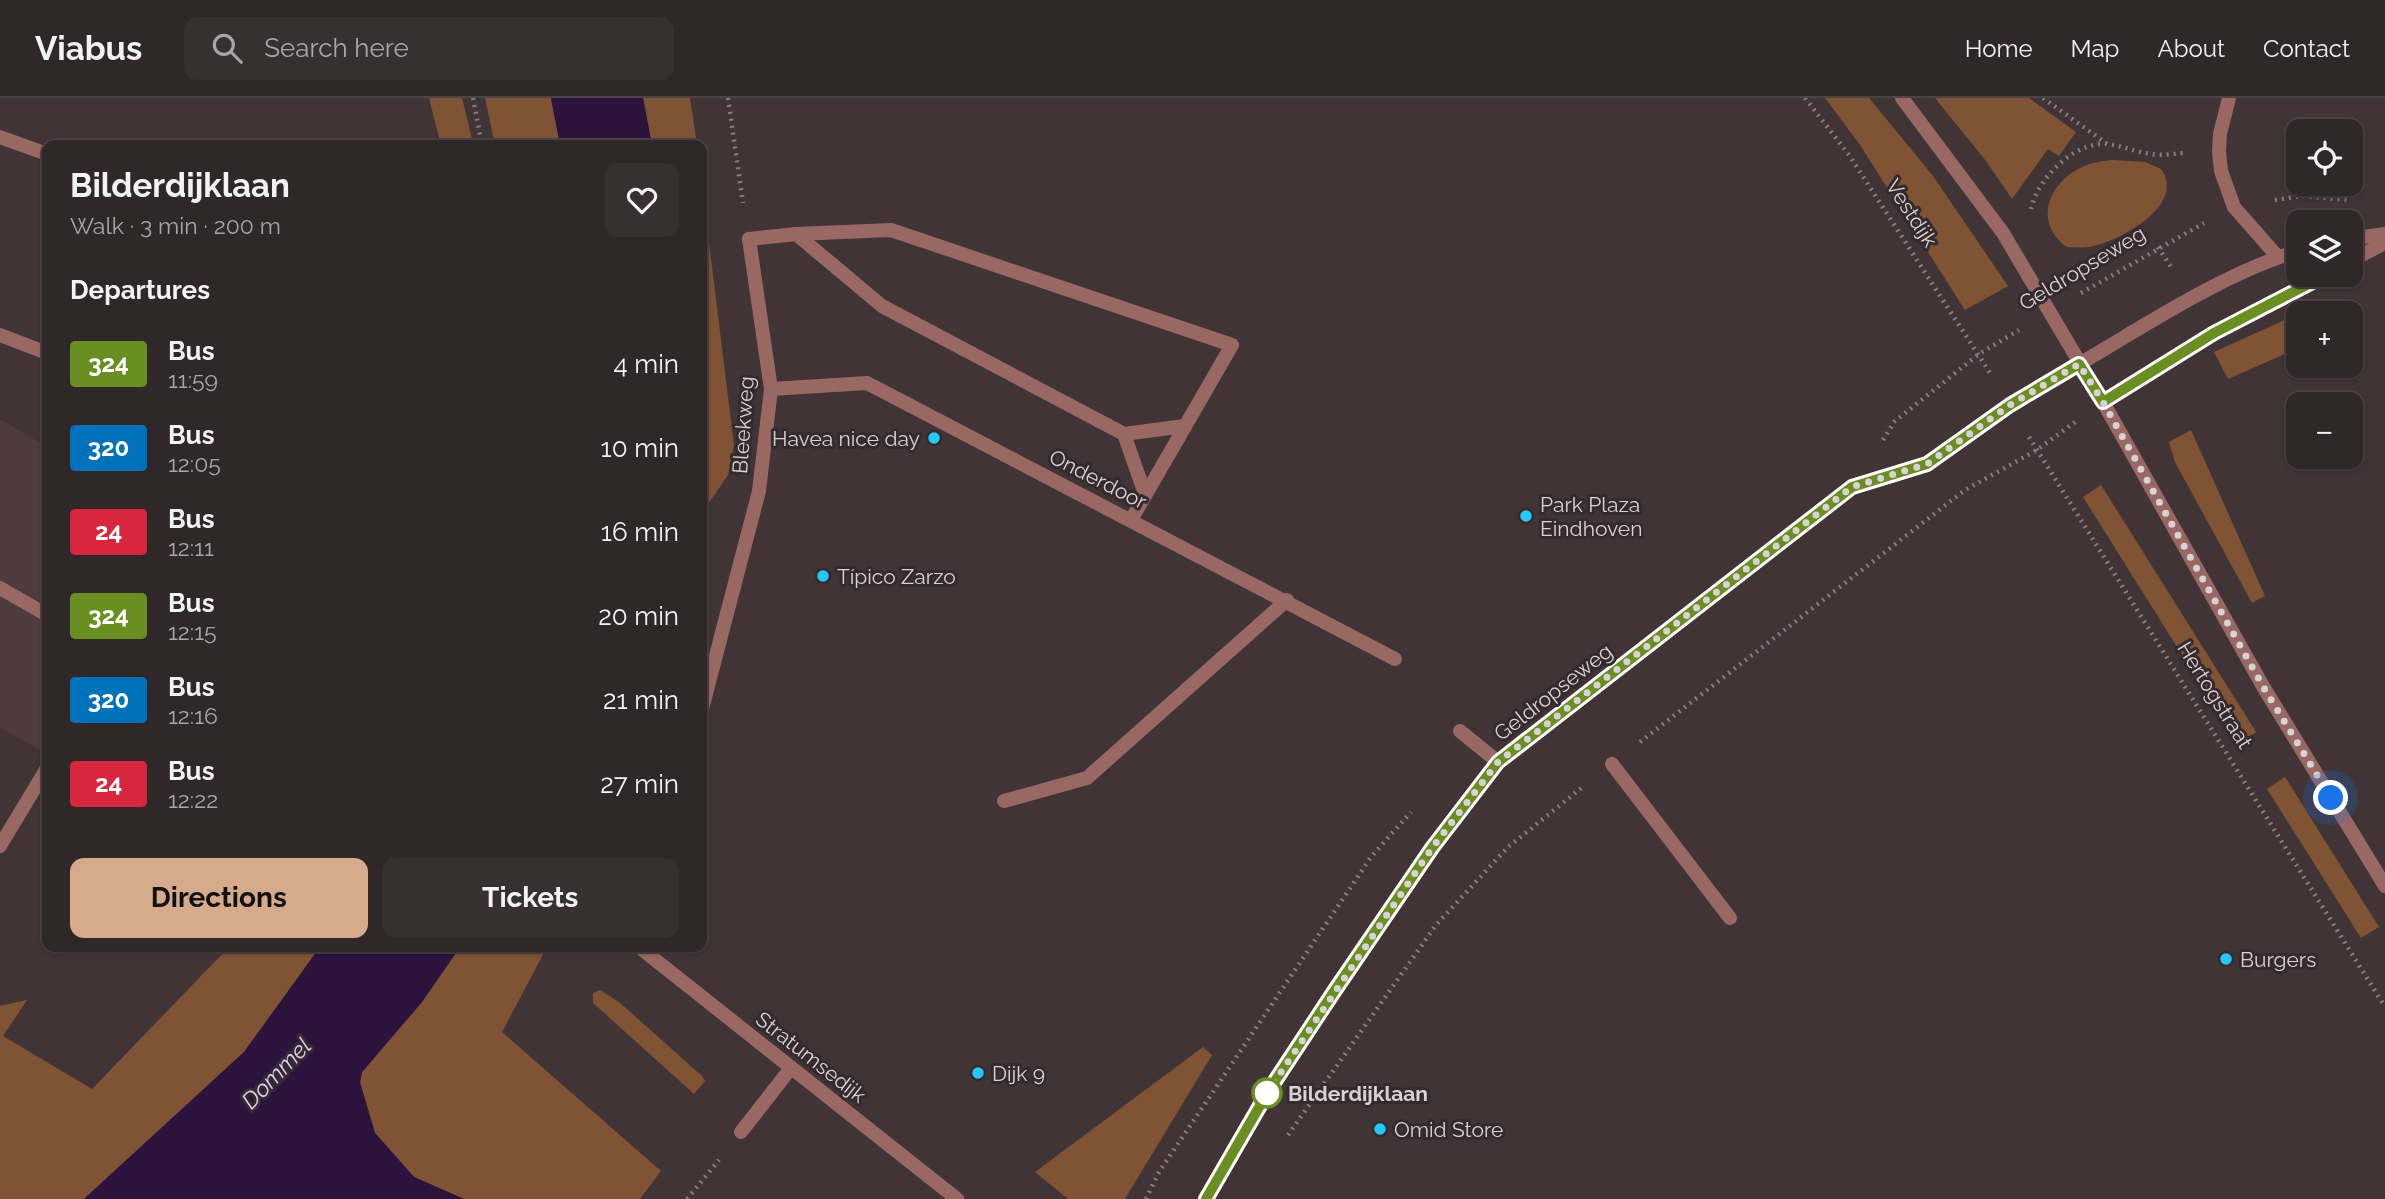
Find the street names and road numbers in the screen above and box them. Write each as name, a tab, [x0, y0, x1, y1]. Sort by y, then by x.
street label: Vestdijk	[1881, 174, 1943, 252]
street label: Geldropseweg	[2014, 221, 2150, 315]
street label: Bleekweg	[727, 376, 759, 474]
street label: Onderdoor	[1045, 444, 1151, 514]
street label: Hertogstraat	[2172, 637, 2258, 753]
street label: Geldropseweg	[1489, 638, 1617, 746]
street label: Stratumsedijk	[751, 1006, 871, 1108]

